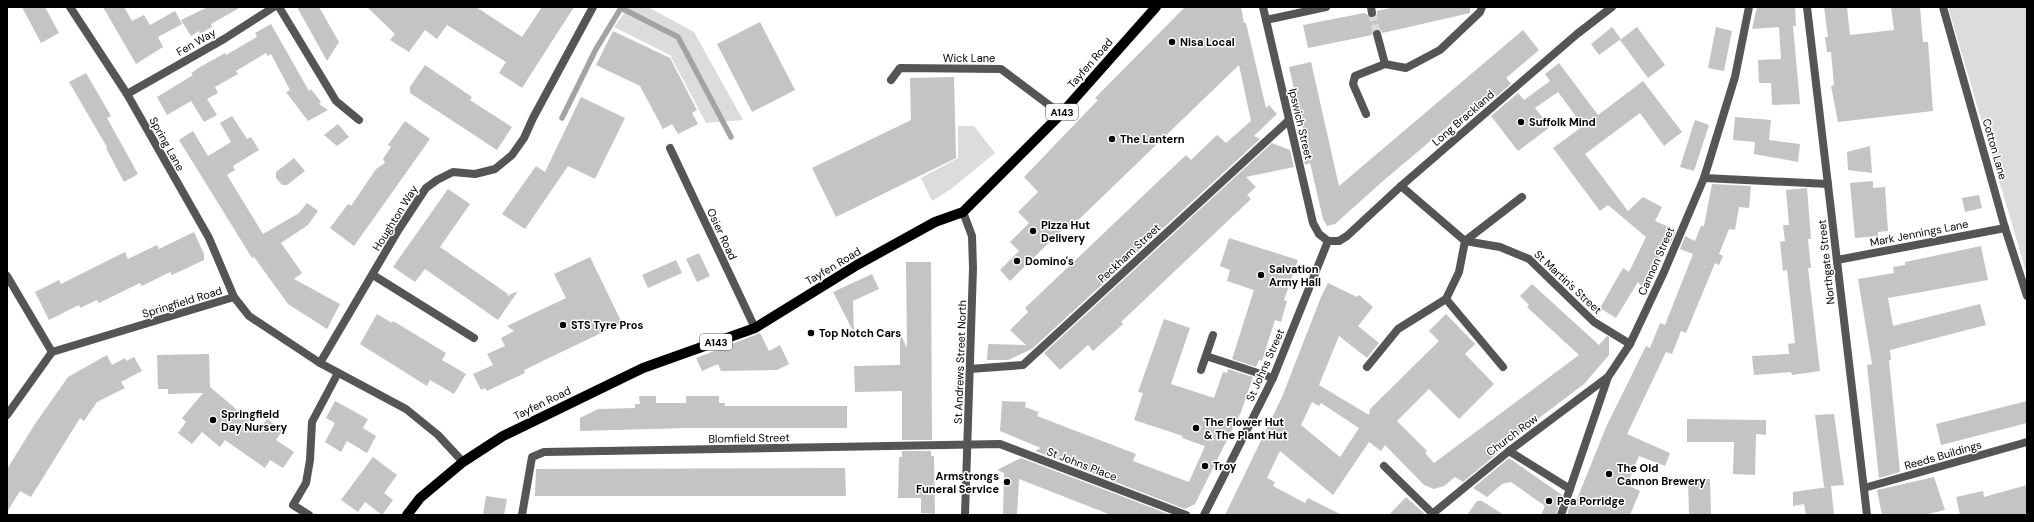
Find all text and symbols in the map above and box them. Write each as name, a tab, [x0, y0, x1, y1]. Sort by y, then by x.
street label: Fen Way	[174, 25, 218, 59]
street label: Tayfen Road	[1064, 35, 1116, 91]
place label: Nisa Local	[1180, 35, 1235, 49]
marker: Nisa Local	[1167, 37, 1177, 47]
street label: Wick Lane	[943, 51, 995, 65]
street label: Ipswich Street	[1286, 87, 1316, 161]
street label: Long Brackland	[1429, 87, 1497, 149]
road number: A143	[1046, 104, 1078, 120]
street label: Spring Lane	[146, 114, 188, 174]
place label: Suffolk Mind	[1529, 115, 1596, 129]
marker: Suffolk Mind	[1516, 117, 1526, 127]
street label: Cotton Lane	[1980, 117, 2010, 181]
place label: The Lantern	[1120, 132, 1185, 146]
marker: The Lantern	[1107, 134, 1117, 144]
street label: Houghton Way	[369, 183, 421, 253]
street label: Osier Road	[704, 206, 740, 262]
street label: Mark Jennings Lane	[1869, 217, 1969, 249]
place label: Pizza Hut Delivery	[1041, 218, 1090, 245]
street label: Northgate Street	[1815, 219, 1837, 305]
street label: Peckham Street	[1095, 220, 1163, 286]
street label: Cannon Street	[1635, 225, 1677, 297]
marker: Pizza Hut Delivery	[1028, 226, 1038, 236]
street label: Tayfen Road	[803, 244, 863, 288]
street label: St Martin's Street	[1531, 247, 1605, 317]
place label: Domino's	[1025, 254, 1074, 268]
marker: Domino's	[1012, 256, 1022, 266]
place label: Salvation Army Hall	[1269, 262, 1321, 289]
marker: Salvation Army Hall	[1256, 270, 1266, 280]
street label: Springfield Road	[140, 283, 224, 321]
street label: St Andrews Street North	[951, 300, 969, 424]
place label: STS Tyre Pros	[571, 318, 643, 332]
marker: STS Tyre Pros	[558, 320, 568, 330]
place label: Top Notch Cars	[819, 326, 901, 340]
street label: St Johns Street	[1243, 327, 1287, 403]
marker: Top Notch Cars	[806, 328, 816, 338]
road number: A143	[700, 334, 732, 350]
street label: Tayfen Road	[511, 383, 573, 423]
place label: Springfield Day Nursery	[221, 407, 288, 434]
street label: Church Row	[1483, 411, 1541, 459]
marker: Springfield Day Nursery	[208, 415, 218, 425]
place label: The Flower Hut & The Plant Hut	[1204, 415, 1288, 442]
marker: The Flower Hut & The Plant Hut	[1191, 423, 1201, 433]
street label: Blomfield Street	[708, 430, 790, 446]
street label: Reeds Buildings	[1903, 437, 1983, 473]
street label: St Johns Place	[1045, 444, 1119, 484]
place label: Troy	[1213, 459, 1237, 473]
marker: Troy	[1200, 461, 1210, 471]
place label: The Old Cannon Brewery	[1617, 461, 1706, 488]
place label: Armstrongs Funeral Service	[916, 469, 999, 496]
marker: The Old Cannon Brewery	[1604, 469, 1614, 479]
marker: Armstrongs Funeral Service	[1002, 477, 1012, 487]
place label: Pea Porridge	[1557, 494, 1625, 508]
marker: Pea Porridge	[1544, 496, 1554, 506]

